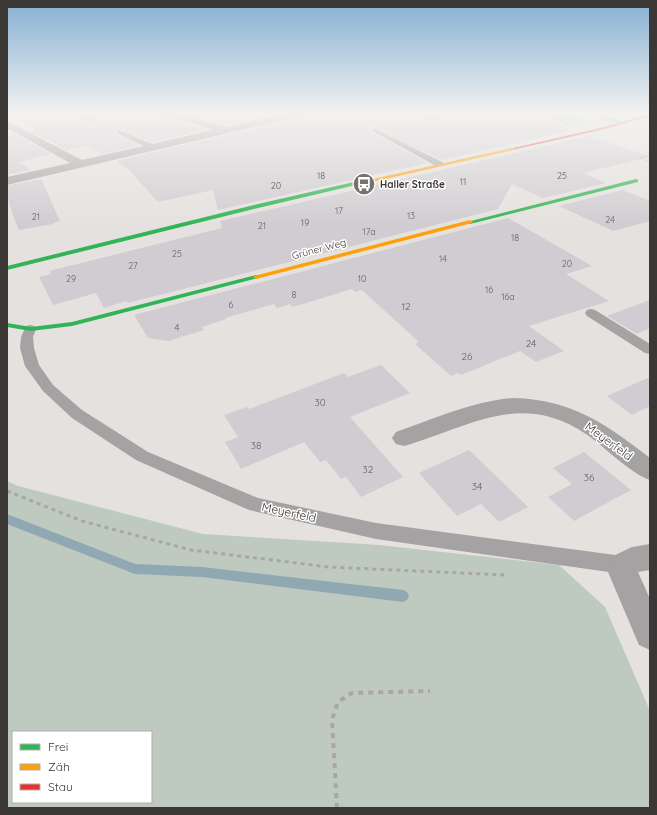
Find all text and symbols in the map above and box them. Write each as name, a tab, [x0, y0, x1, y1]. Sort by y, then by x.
house number: 18	[317, 170, 325, 181]
house number: 25	[557, 170, 567, 181]
bus stop icon: Haller Straße	[351, 171, 377, 197]
house number: 11	[460, 176, 466, 187]
place label: Haller Straße	[380, 178, 445, 191]
house number: 20	[271, 180, 281, 191]
house number: 17	[335, 205, 343, 216]
house number: 13	[407, 210, 415, 221]
house number: 21	[32, 211, 40, 222]
house number: 24	[605, 214, 615, 225]
house number: 19	[301, 217, 309, 228]
house number: 21	[258, 220, 266, 231]
house number: 17a	[362, 226, 376, 237]
house number: 18	[511, 232, 519, 243]
street label: Grüner Weg	[290, 235, 348, 263]
house number: 25	[172, 248, 182, 259]
house number: 14	[439, 253, 447, 264]
house number: 20	[562, 258, 572, 269]
house number: 27	[128, 260, 138, 271]
house number: 29	[66, 273, 76, 284]
house number: 10	[358, 273, 366, 284]
house number: 16	[485, 284, 493, 295]
house number: 8	[292, 289, 297, 300]
house number: 16a	[501, 291, 515, 302]
house number: 6	[229, 299, 234, 310]
house number: 12	[401, 300, 411, 313]
house number: 4	[174, 321, 180, 334]
house number: 24	[526, 337, 536, 350]
house number: 26	[462, 350, 473, 363]
house number: 30	[314, 396, 326, 409]
street label: Meyerfeld	[582, 419, 636, 463]
house number: 38	[251, 439, 261, 452]
house number: 32	[363, 463, 374, 476]
house number: 36	[584, 471, 595, 484]
house number: 34	[472, 480, 482, 493]
street label: Meyerfeld	[260, 499, 318, 525]
legend	[12, 731, 152, 803]
text: Frei	[48, 739, 68, 754]
text: Zäh	[48, 759, 70, 774]
text: Stau	[48, 779, 73, 794]

